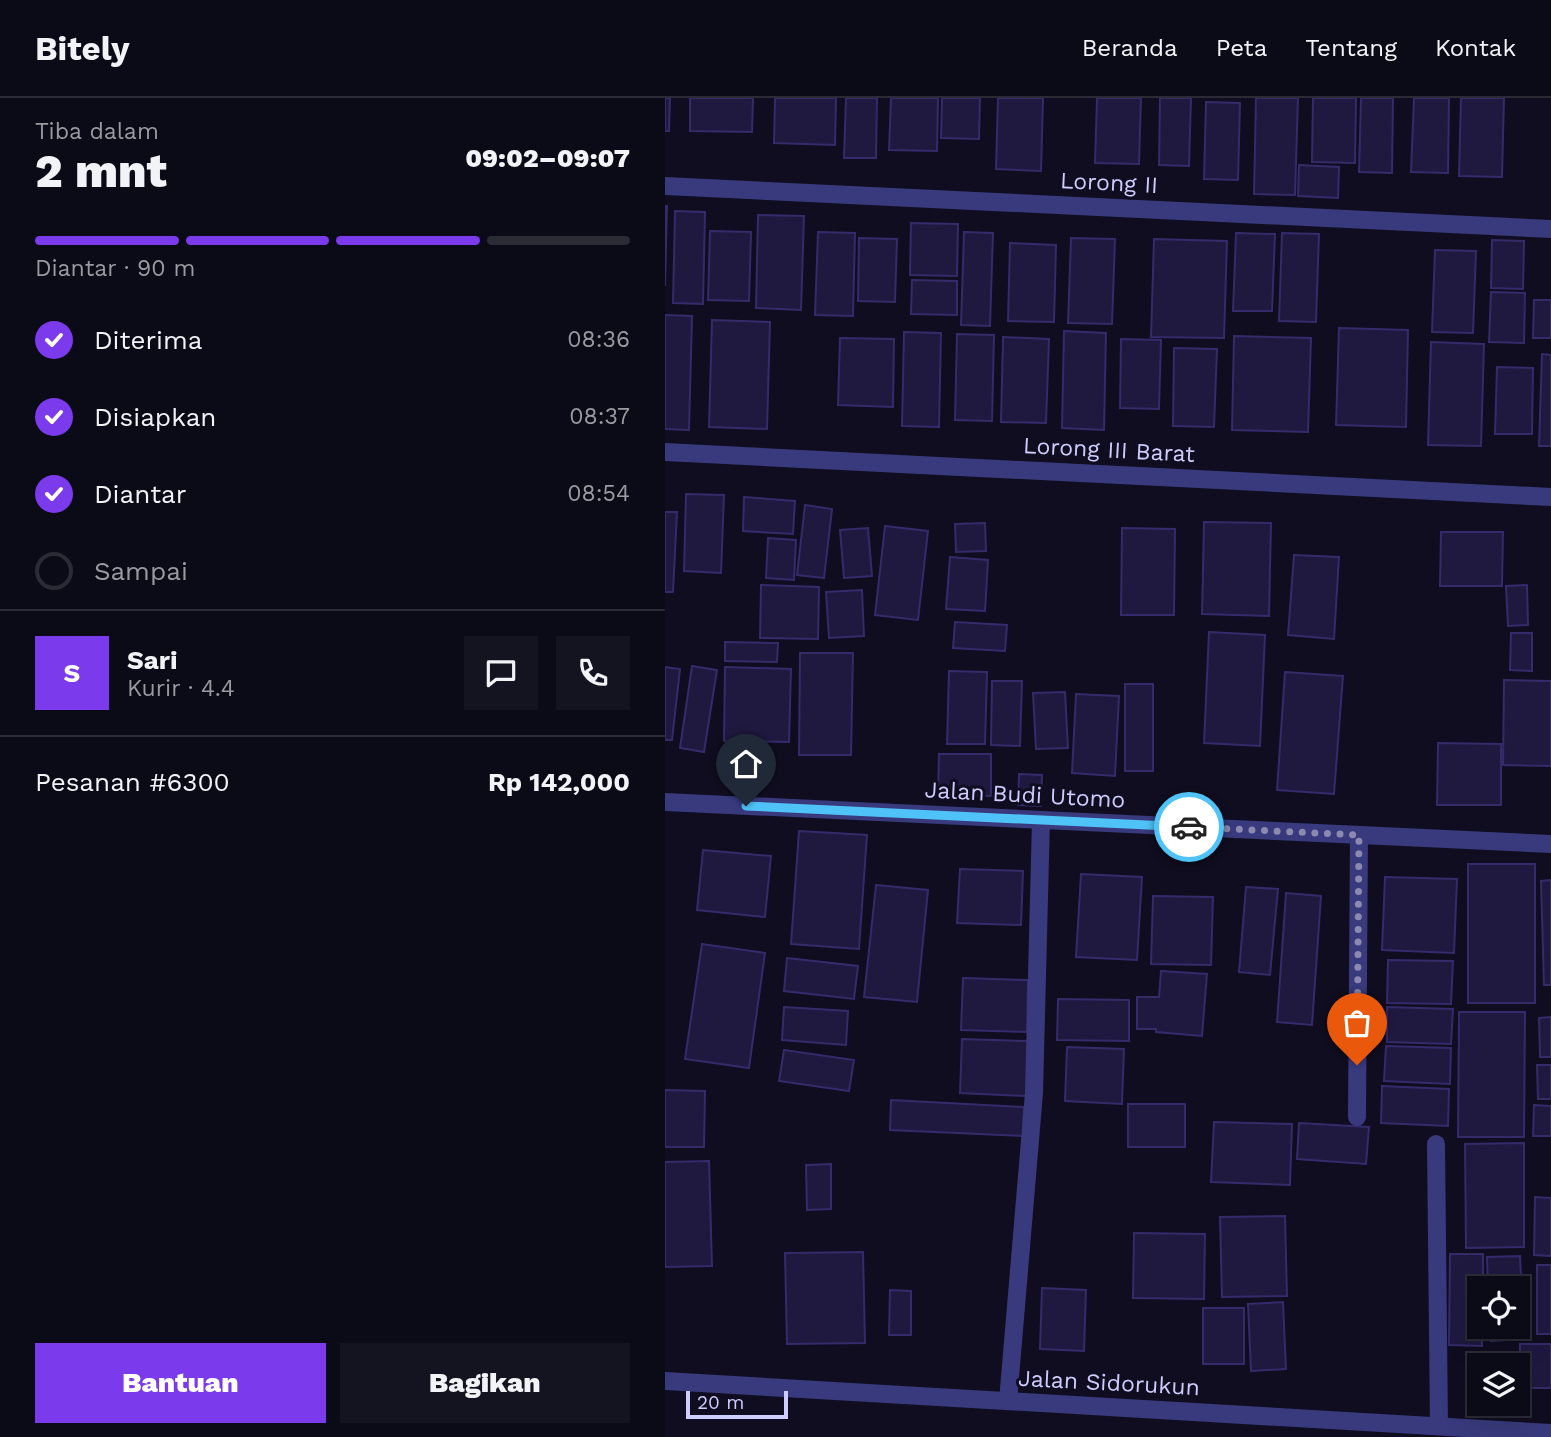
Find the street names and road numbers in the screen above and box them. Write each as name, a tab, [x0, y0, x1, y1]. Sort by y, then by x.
street label: Lorong II	[1059, 167, 1159, 199]
street label: Lorong III Barat	[1022, 432, 1196, 468]
street label: Jalan Budi Utomo	[924, 776, 1126, 814]
street label: Jalan Sidorukun	[1018, 1365, 1200, 1401]

